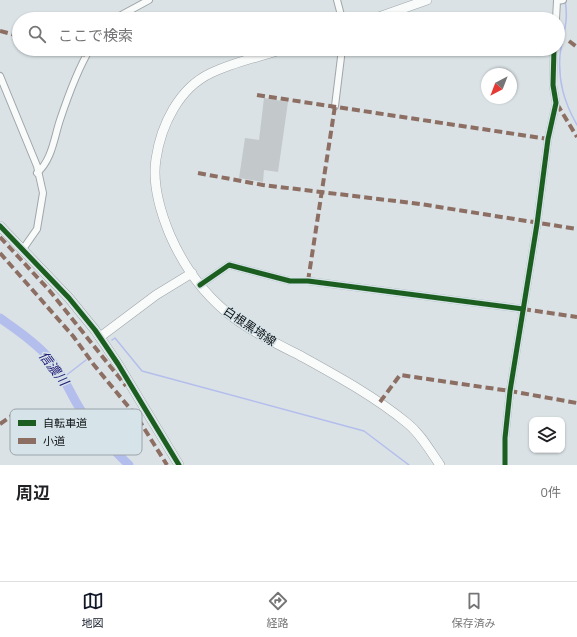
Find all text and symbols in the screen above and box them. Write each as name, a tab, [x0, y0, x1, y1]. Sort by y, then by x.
search box	[12, 12, 565, 56]
icon: search	[26, 23, 48, 45]
text: ここで検索	[58, 25, 133, 45]
north arrow	[481, 68, 517, 104]
street label: 白根黒埼線	[220, 302, 280, 350]
water label: 信濃川	[35, 347, 74, 391]
legend	[10, 409, 142, 455]
text: 自転車道	[43, 415, 87, 430]
map controls	[529, 417, 565, 453]
button: layers	[529, 417, 565, 453]
text: 小道	[43, 433, 65, 448]
text: 周辺	[16, 481, 50, 504]
text: 0件	[541, 483, 561, 501]
tab: 地図	[82, 590, 104, 630]
tab: 経路	[267, 590, 289, 630]
tab: 保存済み	[452, 590, 496, 630]

